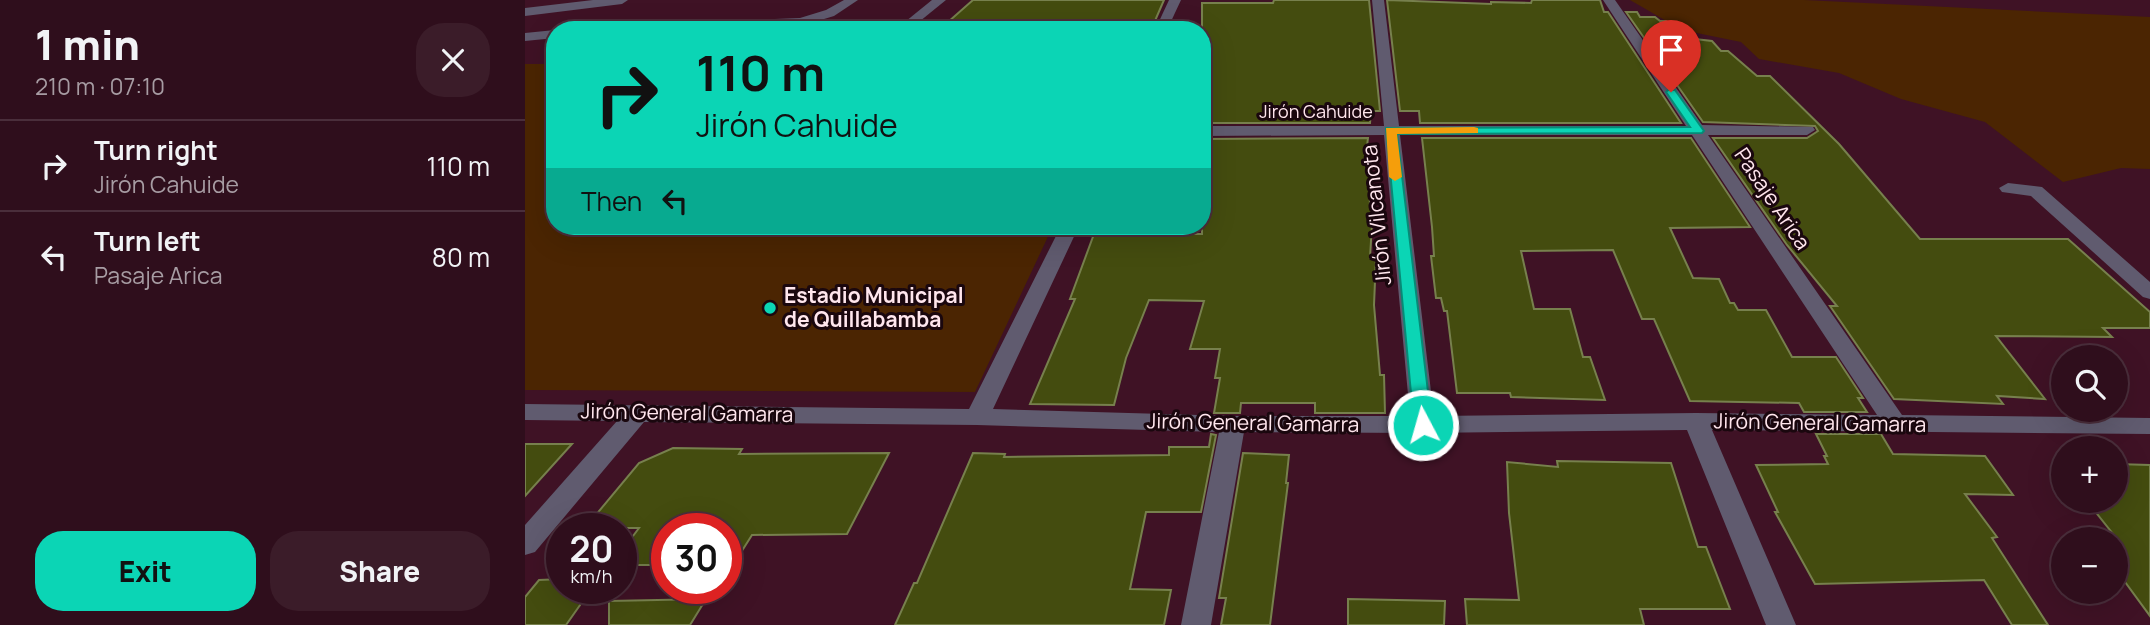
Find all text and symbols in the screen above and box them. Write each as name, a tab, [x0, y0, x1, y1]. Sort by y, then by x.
text: 1 min	[35, 15, 140, 73]
pin	[1641, 20, 1701, 92]
button: close	[416, 23, 490, 97]
icon: arrive	[1652, 31, 1690, 69]
text: 110 m	[696, 39, 825, 106]
icon: right	[581, 49, 672, 140]
text: 210 m · 07:10	[35, 70, 165, 102]
street label: Jirón Cahuide	[1259, 99, 1373, 123]
text: Jirón Cahuide	[696, 103, 898, 147]
text: Turn right	[94, 132, 218, 168]
street label: Pasaje Arica	[1728, 142, 1817, 255]
street label: Jirón Vilcanota	[1355, 143, 1397, 287]
icon: right	[35, 147, 73, 185]
text: 110 m	[427, 148, 490, 184]
text: Jirón Cahuide	[94, 168, 239, 200]
icon: left	[656, 182, 694, 220]
text: Then	[581, 183, 642, 219]
text: Turn left	[94, 223, 201, 259]
icon: left	[35, 238, 73, 276]
text: 80 m	[432, 239, 490, 275]
text: Pasaje Arica	[94, 259, 222, 291]
place label: Estadio Municipal de Quillabamba	[784, 281, 964, 333]
marker: Estadio Municipal de Quillabamba	[762, 300, 778, 316]
map controls	[2051, 345, 2128, 604]
button: search	[2051, 345, 2128, 422]
position arrow	[1386, 388, 1460, 462]
street label: Jirón General Gamarra	[580, 396, 794, 428]
street label: Jirón General Gamarra	[1146, 406, 1360, 438]
street label: Jirón General Gamarra	[1713, 406, 1927, 438]
button: +	[2051, 436, 2128, 513]
speed limit sign: 30	[651, 513, 742, 604]
text: 20	[570, 525, 613, 573]
button: −	[2051, 527, 2128, 604]
button: Exit	[35, 531, 256, 611]
button: Share	[270, 531, 490, 611]
text: km/h	[571, 564, 612, 588]

